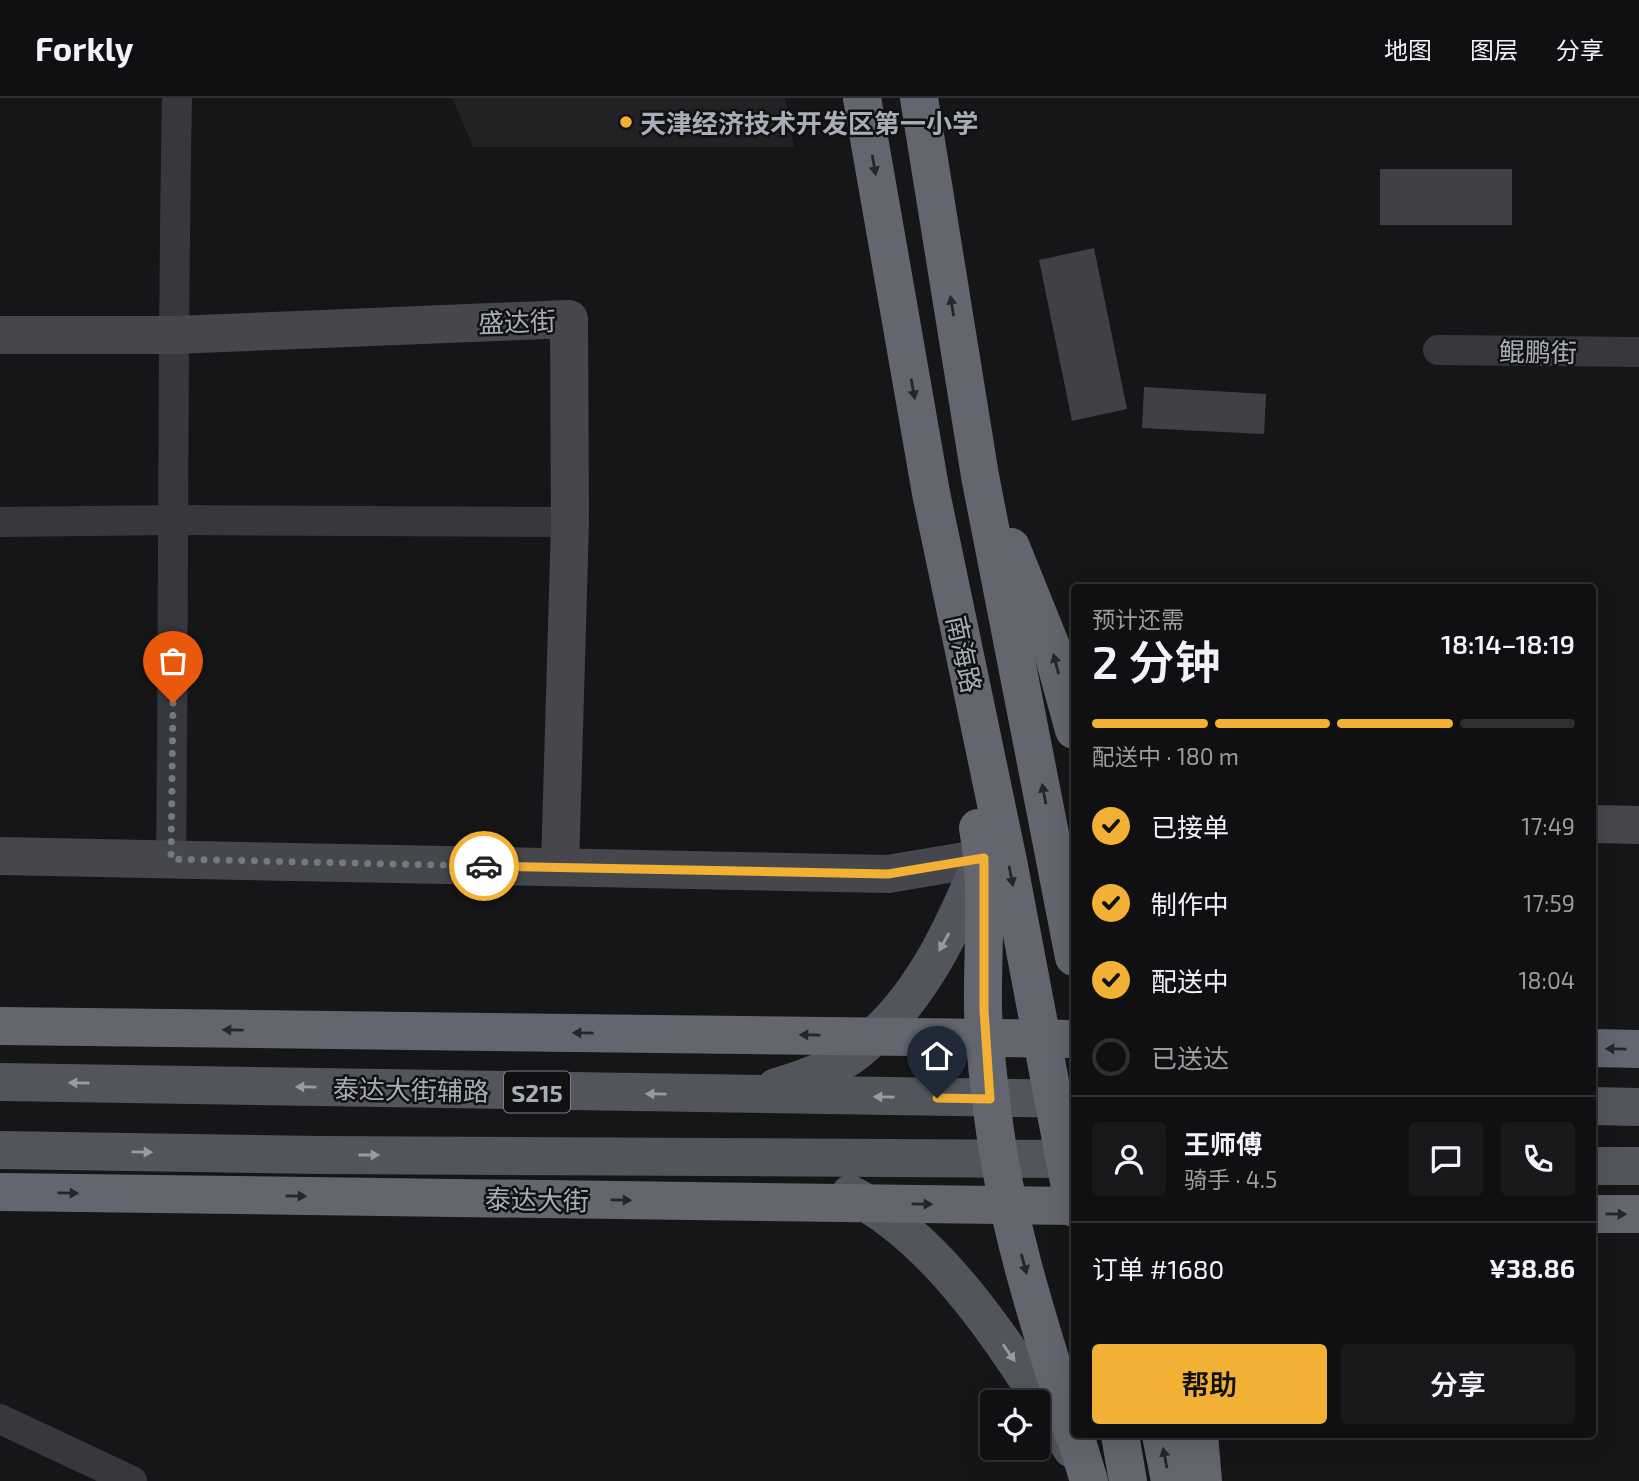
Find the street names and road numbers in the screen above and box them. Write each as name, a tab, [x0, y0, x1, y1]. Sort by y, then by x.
street label: 盛达街	[477, 304, 557, 338]
street label: 鲲鹏街	[1499, 335, 1577, 367]
street label: 南海路	[942, 613, 988, 695]
street label: 泰达大街辅路	[333, 1072, 489, 1106]
road number: S215	[504, 1072, 570, 1112]
street label: 泰达大街	[485, 1183, 589, 1215]

